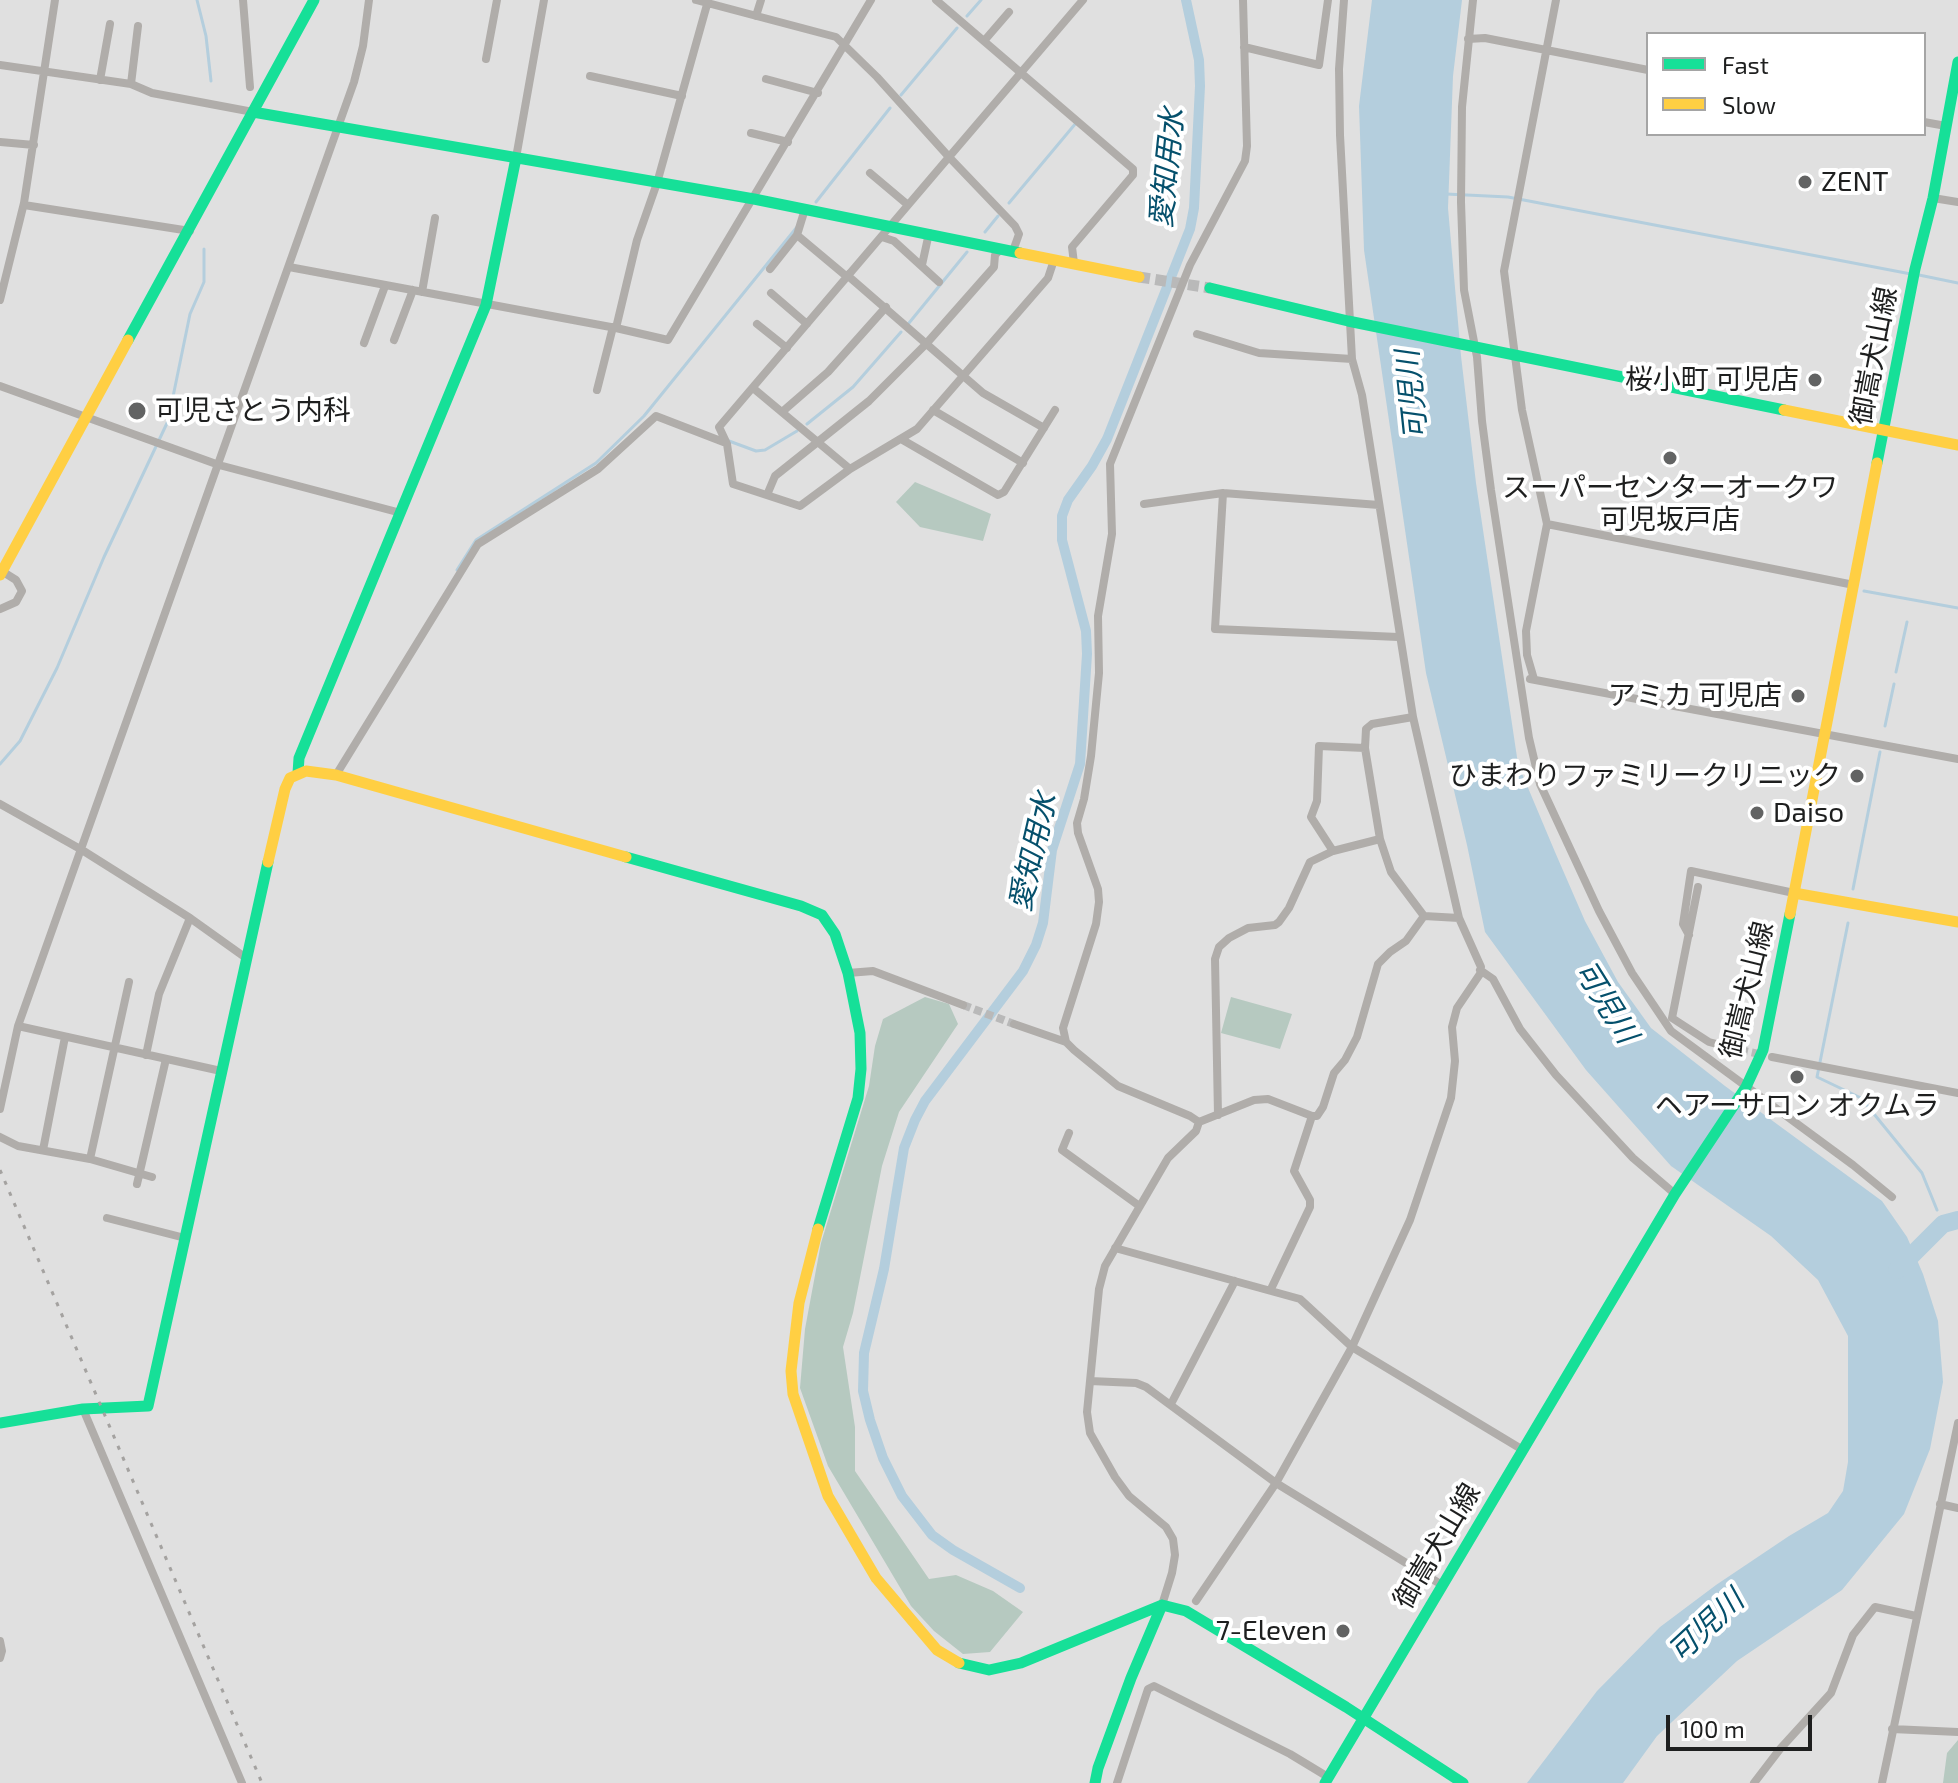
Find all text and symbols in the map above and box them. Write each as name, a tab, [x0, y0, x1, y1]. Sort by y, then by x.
legend	[1646, 32, 1926, 136]
text: Fast	[1722, 50, 1769, 79]
text: Slow	[1722, 90, 1776, 119]
water label: 愛知用水	[1143, 106, 1191, 230]
place label: ZENT	[1821, 165, 1889, 199]
marker: ZENT	[1796, 173, 1814, 191]
street label: 御嵩犬山線	[1844, 284, 1904, 428]
water label: 可児川	[1389, 348, 1435, 442]
place label: 桜小町 可児店	[1625, 363, 1799, 397]
marker: 桜小町 可児店	[1806, 371, 1824, 389]
place label: 可児さとう内科	[155, 394, 351, 428]
marker: 可児さとう内科	[126, 400, 148, 422]
marker: スーパーセンターオークワ 可児坂戸店	[1661, 449, 1679, 467]
place label: スーパーセンターオークワ 可児坂戸店	[1502, 471, 1838, 537]
place label: アミカ 可児店	[1608, 679, 1782, 713]
marker: アミカ 可児店	[1789, 687, 1807, 705]
place label: ひまわりファミリークリニック	[1449, 759, 1841, 793]
marker: ひまわりファミリークリニック	[1848, 767, 1866, 785]
water label: 愛知用水	[1002, 789, 1064, 915]
place label: Daiso	[1773, 796, 1844, 830]
marker: Daiso	[1748, 804, 1766, 822]
street label: 御嵩犬山線	[1714, 918, 1780, 1062]
water label: 可児川	[1567, 954, 1645, 1050]
marker: ヘアーサロン オクムラ	[1788, 1068, 1806, 1086]
place label: ヘアーサロン オクムラ	[1655, 1089, 1939, 1123]
street label: 御嵩犬山線	[1387, 1477, 1487, 1615]
water label: 可児川	[1661, 1582, 1751, 1670]
place label: 7-Eleven	[1216, 1614, 1327, 1648]
marker: 7-Eleven	[1334, 1622, 1352, 1640]
scale bar	[1670, 1699, 1816, 1749]
text: 100 m	[1680, 1714, 1745, 1743]

